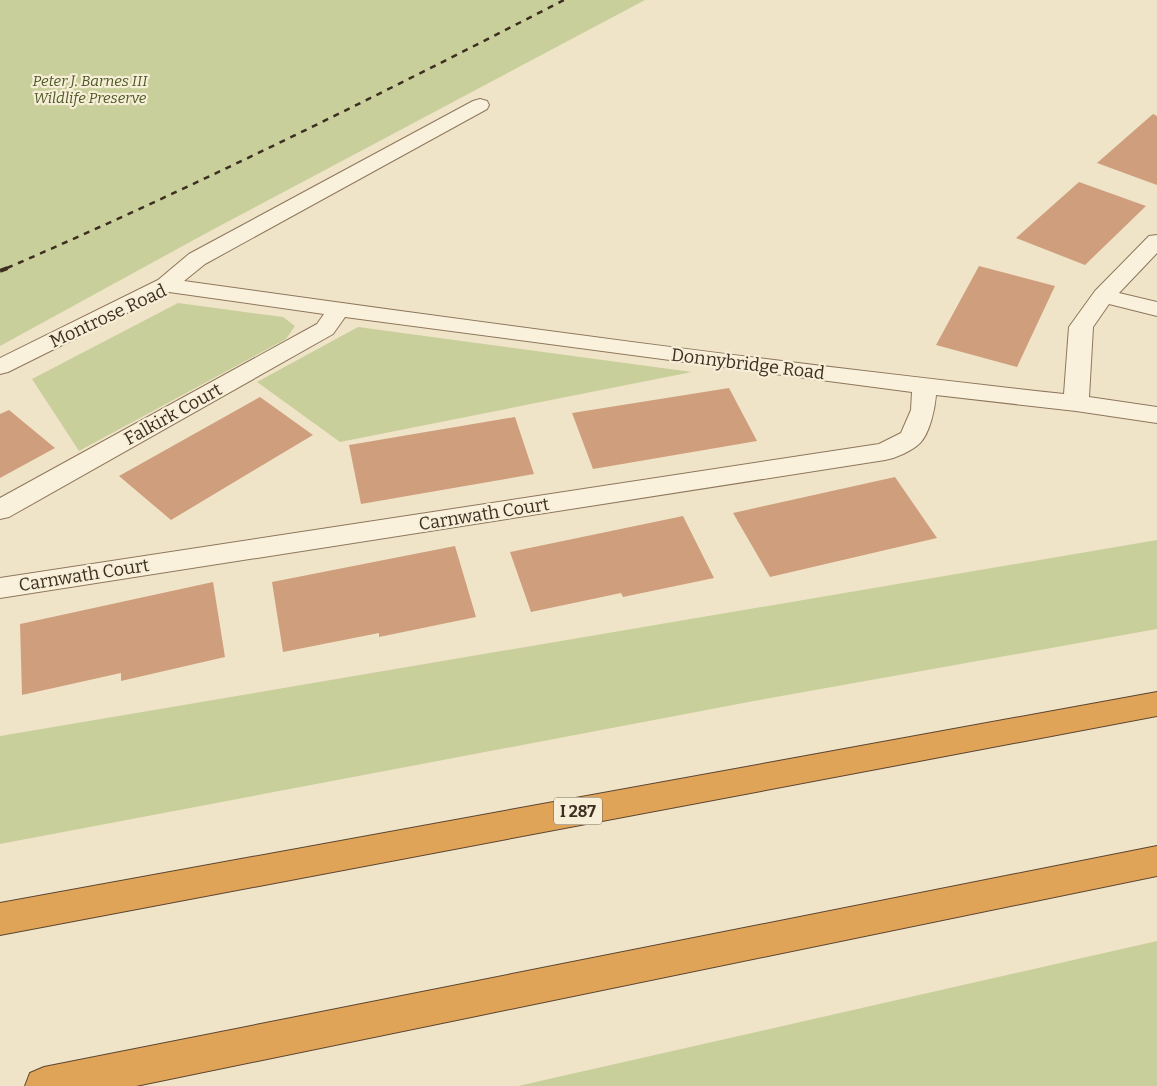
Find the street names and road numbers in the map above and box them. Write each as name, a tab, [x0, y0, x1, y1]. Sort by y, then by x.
street label: Montrose Road	[46, 279, 170, 353]
street label: Donnybridge Road	[670, 344, 826, 384]
street label: Falkirk Court	[120, 378, 226, 450]
street label: Carnwath Court	[417, 493, 551, 535]
street label: Carnwath Court	[17, 554, 151, 596]
road number: I 287	[554, 798, 602, 824]

